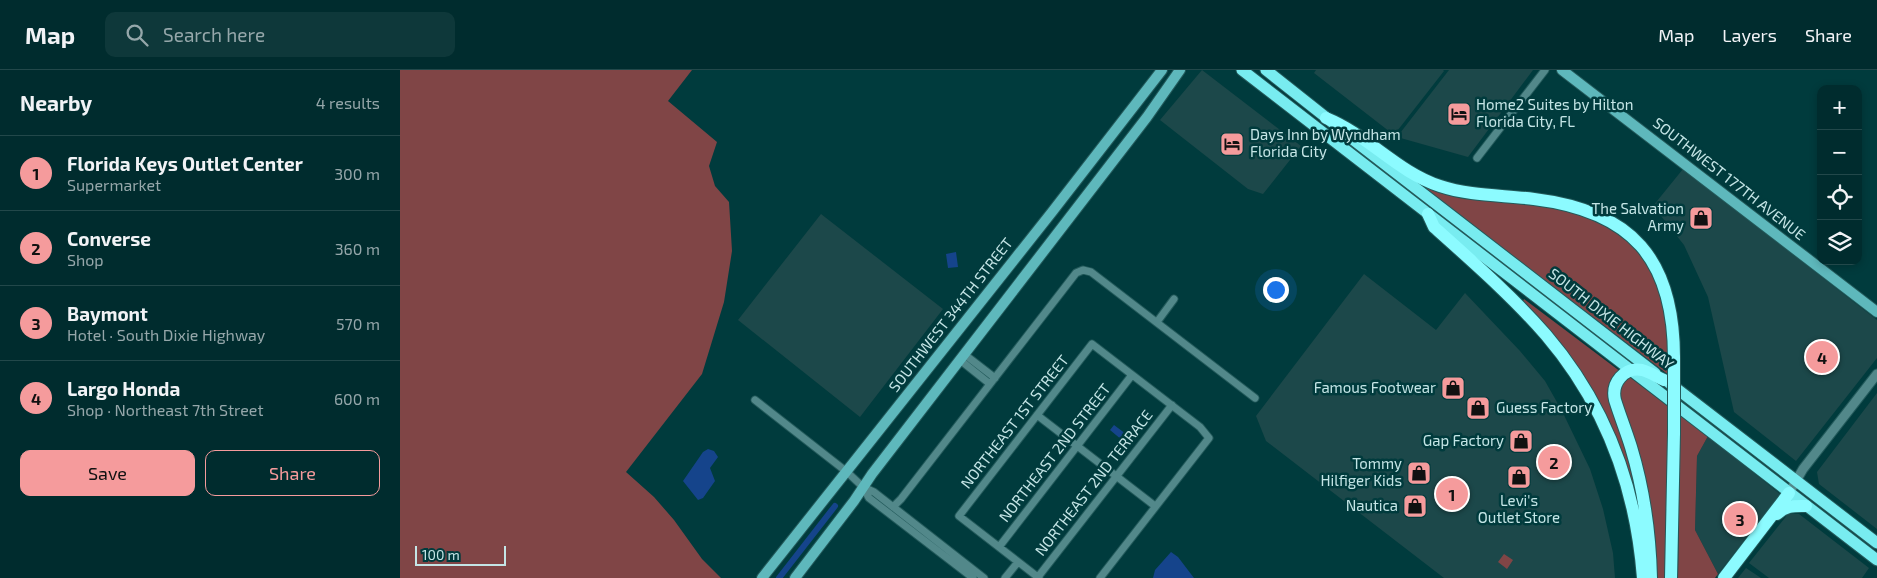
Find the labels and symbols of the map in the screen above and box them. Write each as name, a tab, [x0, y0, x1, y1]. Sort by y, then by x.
place label: Home2 Suites by Hilton Florida City, FL	[1476, 95, 1633, 130]
hotel icon: Home2 Suites by Hilton Florida City, FL	[1446, 101, 1472, 127]
street label: SOUTHWEST 177TH AVENUE	[1650, 113, 1809, 243]
place label: Days Inn by Wyndham Florida City	[1250, 125, 1401, 160]
hotel icon: Days Inn by Wyndham Florida City	[1219, 131, 1245, 157]
place label: The Salvation Army	[1592, 199, 1684, 234]
shop icon: The Salvation Army	[1688, 205, 1714, 231]
street label: SOUTHWEST 344TH STREET	[884, 234, 1016, 395]
street label: SOUTH DIXIE HIGHWAY	[1546, 264, 1678, 373]
your location	[1263, 277, 1289, 303]
pin: 4	[1806, 338, 1838, 376]
street label: NORTHEAST 1ST STREET	[957, 351, 1072, 492]
shop icon: Famous Footwear	[1440, 375, 1466, 401]
place label: Famous Footwear	[1314, 378, 1436, 396]
street label: NORTHEAST 2ND STREET	[995, 379, 1114, 525]
shop icon: Guess Factory	[1465, 395, 1491, 421]
place label: Guess Factory	[1496, 398, 1592, 416]
street label: NORTHEAST 2ND TERRACE	[1031, 406, 1156, 559]
shop icon: Gap Factory	[1508, 428, 1534, 454]
place label: Gap Factory	[1423, 431, 1504, 449]
pin: 2	[1538, 443, 1570, 481]
place label: Tommy Hilfiger Kids	[1321, 454, 1402, 489]
shop icon: Tommy Hilfiger Kids	[1406, 460, 1432, 486]
shop icon: Levi's Outlet Store	[1506, 464, 1532, 490]
pin: 1	[1436, 475, 1468, 513]
place label: Levi's Outlet Store	[1478, 491, 1560, 526]
shop icon: Nautica	[1402, 493, 1428, 519]
place label: Nautica	[1346, 496, 1398, 514]
pin: 3	[1724, 500, 1756, 538]
scale bar	[415, 543, 506, 566]

